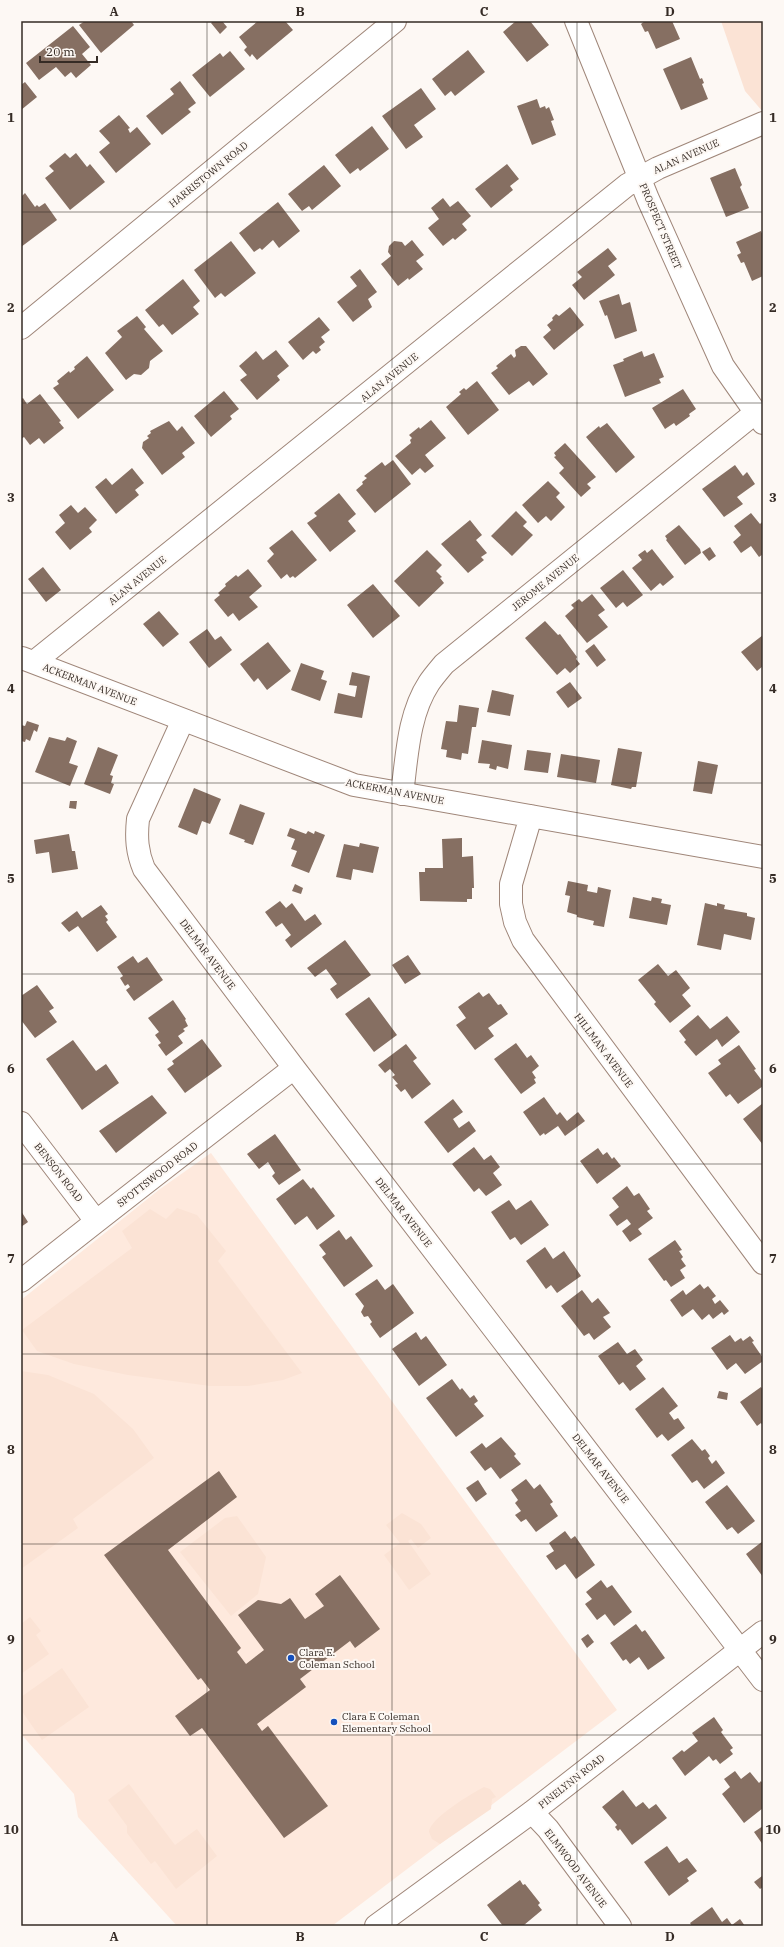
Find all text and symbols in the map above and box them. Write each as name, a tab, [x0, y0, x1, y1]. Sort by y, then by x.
text: A	[109, 3, 119, 20]
text: B	[295, 3, 305, 20]
text: C	[480, 3, 489, 20]
text: D	[665, 3, 675, 20]
scale bar	[40, 38, 97, 64]
text: 20 m	[46, 44, 75, 59]
text: 1	[7, 109, 15, 126]
text: 1	[769, 109, 777, 126]
street label: ALAN AVENUE	[651, 136, 721, 177]
street label: HARRISTOWN ROAD	[166, 138, 251, 210]
street label: PROSPECT STREET	[637, 181, 685, 272]
text: 2	[7, 299, 15, 316]
text: 2	[769, 299, 777, 316]
street label: ALAN AVENUE	[358, 350, 421, 405]
text: 3	[7, 489, 15, 506]
text: 3	[769, 489, 777, 506]
street label: JEROME AVENUE	[509, 551, 582, 614]
street label: ALAN AVENUE	[106, 553, 169, 608]
street label: ACKERMAN AVENUE	[41, 660, 139, 708]
text: 4	[7, 680, 15, 697]
text: 4	[769, 680, 777, 697]
street label: ACKERMAN AVENUE	[345, 776, 445, 807]
text: 5	[7, 870, 15, 887]
text: 5	[769, 870, 777, 887]
street label: DELMAR AVENUE	[177, 916, 238, 992]
street label: HILLMAN AVENUE	[571, 1011, 636, 1090]
text: 6	[7, 1060, 15, 1077]
text: 6	[769, 1060, 777, 1077]
street label: SPOTTSWOOD ROAD	[114, 1139, 200, 1210]
street label: BENSON ROAD	[31, 1140, 86, 1204]
street label: DELMAR AVENUE	[372, 1175, 435, 1250]
text: 7	[7, 1250, 15, 1267]
text: 7	[769, 1250, 777, 1267]
street label: DELMAR AVENUE	[569, 1431, 632, 1506]
text: 8	[7, 1441, 15, 1458]
text: 8	[769, 1441, 777, 1458]
text: 9	[7, 1631, 15, 1648]
text: 9	[769, 1631, 777, 1648]
place label: Clara E. Coleman School	[299, 1646, 375, 1671]
marker: Clara E. Coleman School	[286, 1653, 296, 1663]
place label: Clara E Coleman Elementary School	[342, 1710, 431, 1735]
marker: Clara E Coleman Elementary School	[329, 1717, 339, 1727]
street label: PINELYNN ROAD	[535, 1751, 607, 1811]
text: 10	[3, 1821, 19, 1838]
text: 10	[765, 1821, 781, 1838]
street label: ELMWOOD AVENUE	[542, 1826, 609, 1910]
text: A	[109, 1928, 119, 1945]
text: B	[295, 1928, 305, 1945]
text: C	[480, 1928, 489, 1945]
text: D	[665, 1928, 675, 1945]

